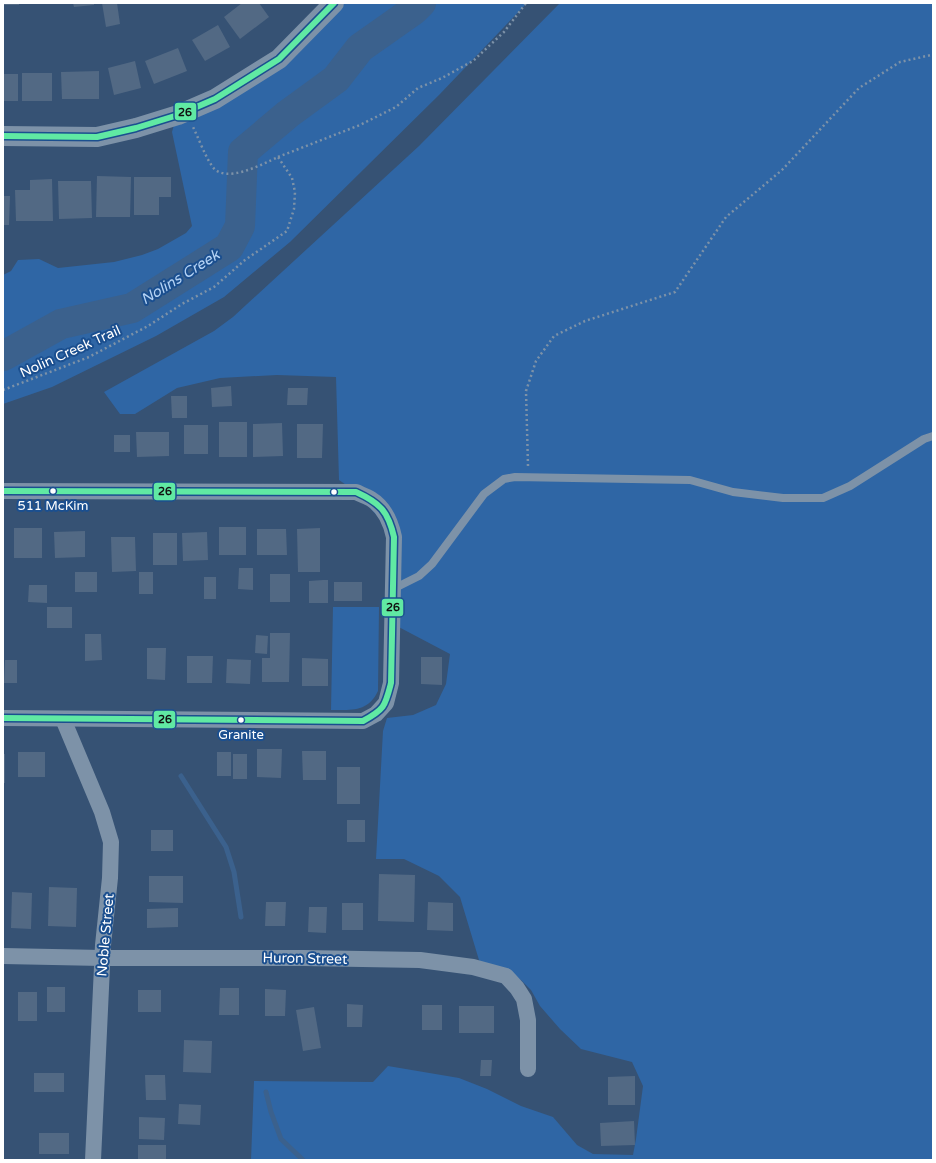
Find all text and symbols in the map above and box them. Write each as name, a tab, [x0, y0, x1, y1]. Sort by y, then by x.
line badge: 26	[174, 102, 197, 121]
text: 26	[178, 106, 192, 119]
water label: Nolins Creek	[137, 245, 224, 308]
street label: Nolin Creek Trail	[17, 322, 123, 381]
line badge: 26	[153, 482, 176, 501]
text: 26	[158, 485, 172, 498]
marker: 511 McKim	[48, 486, 58, 496]
unlabelled marker	[329, 487, 339, 497]
place label: 511 McKim	[17, 498, 89, 514]
line badge: 26	[381, 598, 404, 617]
text: 26	[386, 601, 400, 614]
line badge: 26	[153, 710, 176, 729]
text: 26	[158, 713, 172, 726]
marker: Granite	[236, 715, 246, 725]
place label: Granite	[218, 727, 264, 743]
street label: Noble Street	[93, 892, 118, 977]
street label: Huron Street	[262, 949, 348, 968]

